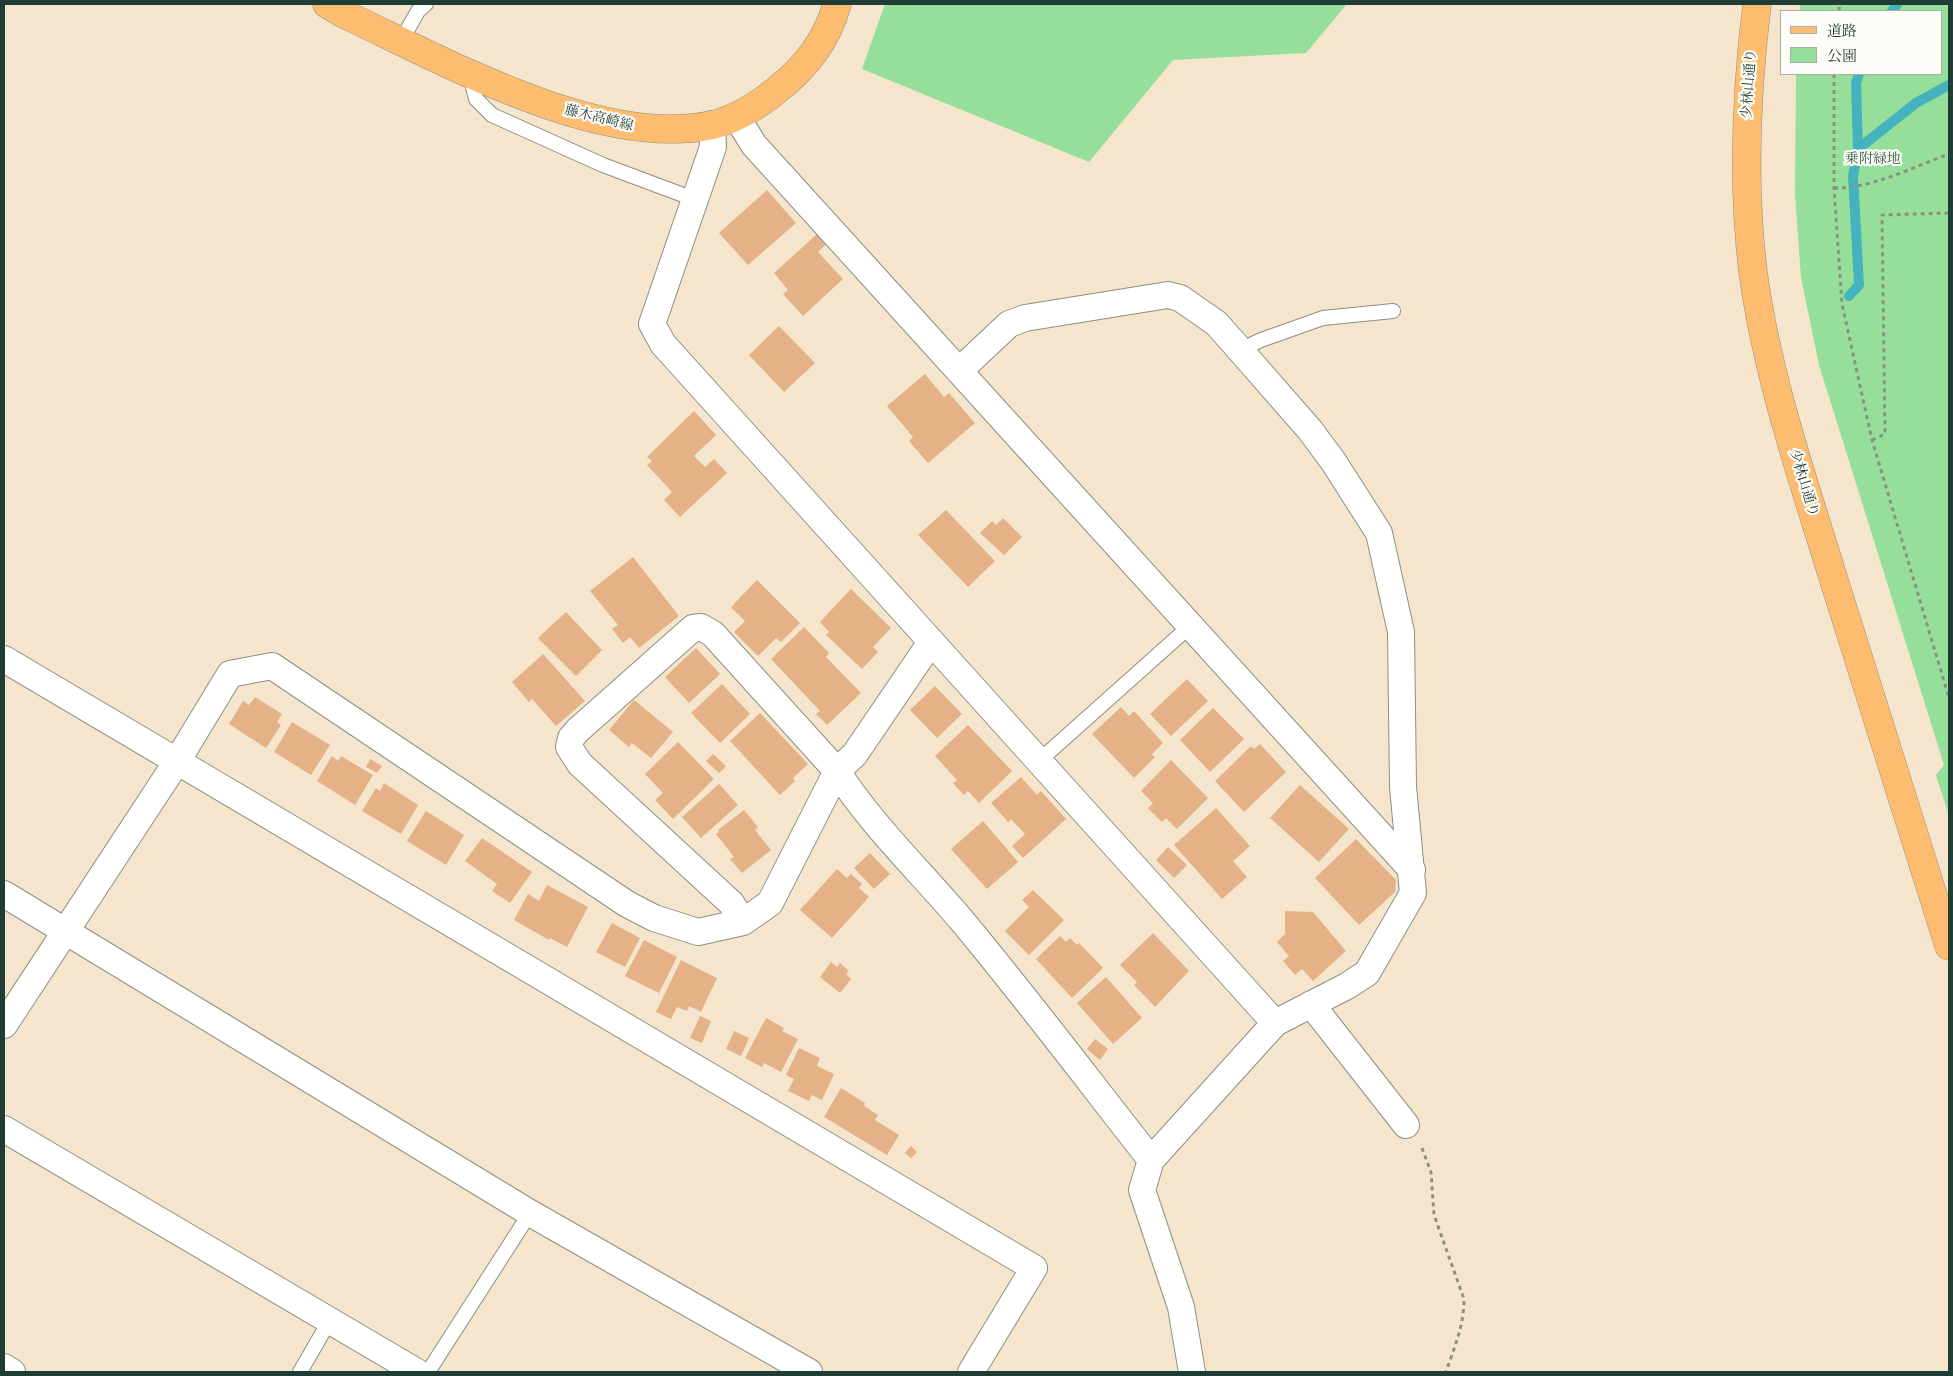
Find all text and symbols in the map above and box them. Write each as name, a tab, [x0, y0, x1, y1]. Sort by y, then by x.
legend	[1780, 10, 1943, 75]
text: 道路	[1827, 21, 1857, 40]
text: 公園	[1827, 46, 1857, 65]
street label: 少林山通り	[1738, 48, 1760, 120]
street label: 藤木高崎線	[563, 101, 635, 135]
park label: 乗附緑地	[1845, 151, 1901, 167]
street label: 少林山通り	[1786, 447, 1822, 519]

